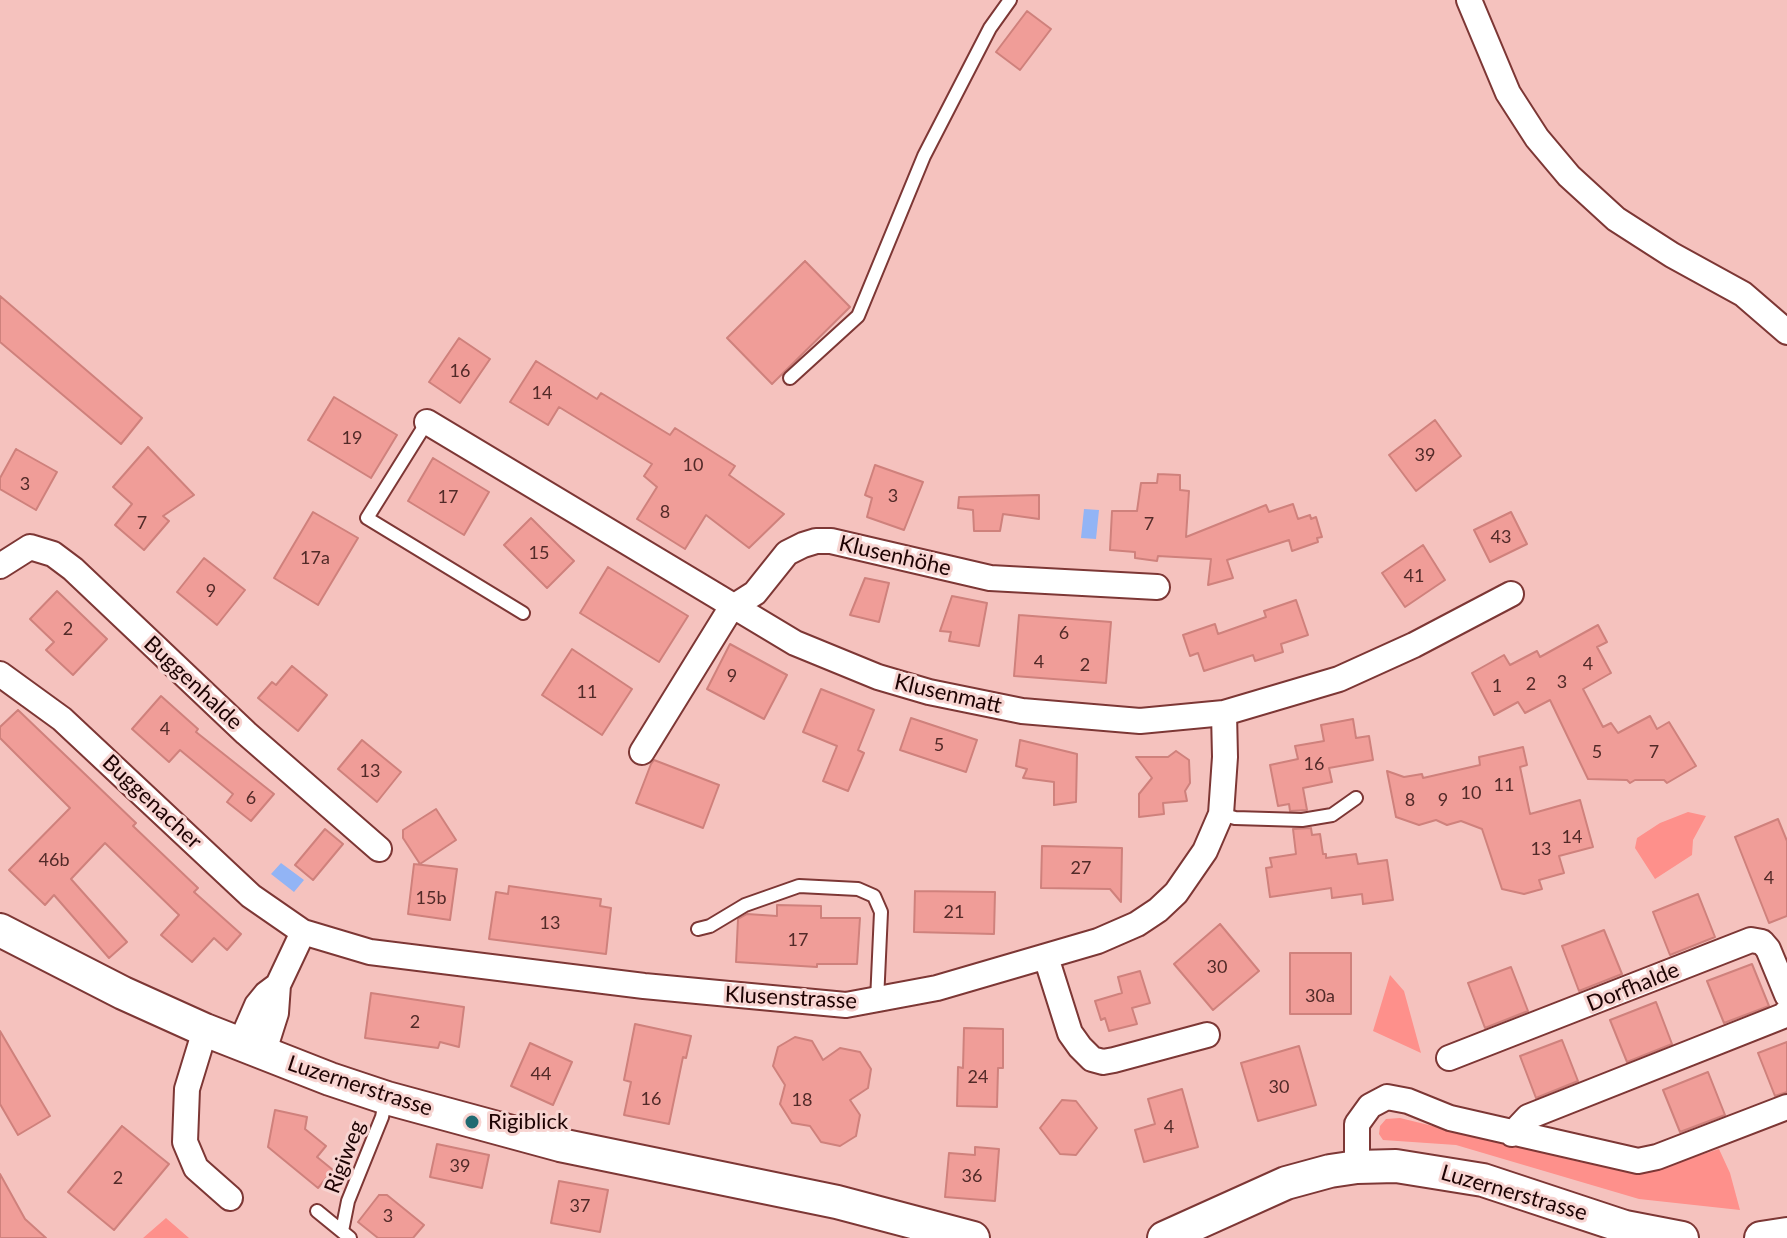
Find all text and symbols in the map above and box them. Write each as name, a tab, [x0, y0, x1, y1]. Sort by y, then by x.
house number: 16	[450, 360, 470, 382]
house number: 14	[532, 382, 552, 404]
house number: 19	[342, 427, 362, 449]
house number: 39	[1415, 444, 1435, 466]
house number: 10	[683, 454, 703, 476]
house number: 3	[20, 473, 30, 495]
house number: 3	[888, 485, 898, 507]
house number: 17	[438, 486, 458, 508]
house number: 8	[660, 501, 670, 523]
house number: 7	[137, 512, 147, 534]
house number: 7	[1144, 513, 1154, 535]
house number: 43	[1491, 526, 1511, 548]
street label: Klusenhöhe	[836, 530, 954, 582]
house number: 15	[529, 542, 549, 564]
house number: 17a	[300, 547, 330, 569]
house number: 41	[1404, 565, 1424, 587]
house number: 9	[206, 580, 216, 602]
house number: 2	[63, 618, 73, 640]
house number: 6	[1059, 622, 1069, 644]
street label: Buggenhalde	[138, 631, 248, 735]
house number: 4	[1034, 651, 1044, 673]
house number: 4	[1583, 653, 1593, 675]
house number: 2	[1080, 654, 1090, 676]
house number: 9	[727, 665, 737, 687]
street label: Klusenmatt	[892, 669, 1004, 719]
house number: 3	[1557, 671, 1567, 693]
house number: 2	[1526, 673, 1536, 695]
house number: 1	[1492, 675, 1502, 697]
house number: 11	[577, 681, 597, 703]
house number: 4	[160, 718, 170, 740]
house number: 5	[934, 734, 944, 756]
house number: 5	[1592, 741, 1602, 763]
house number: 7	[1649, 741, 1659, 763]
street label: Buggenacher	[97, 749, 207, 855]
house number: 16	[1304, 753, 1324, 775]
house number: 13	[360, 760, 380, 782]
house number: 11	[1494, 774, 1514, 796]
house number: 10	[1461, 782, 1481, 804]
house number: 6	[246, 787, 256, 809]
house number: 8	[1405, 789, 1415, 811]
house number: 9	[1438, 789, 1448, 811]
house number: 14	[1562, 826, 1582, 848]
house number: 13	[1531, 838, 1551, 860]
house number: 46b	[39, 849, 69, 871]
house number: 27	[1071, 857, 1091, 879]
house number: 4	[1764, 867, 1774, 889]
house number: 15b	[416, 887, 446, 909]
house number: 21	[944, 901, 964, 923]
house number: 13	[540, 912, 560, 934]
house number: 17	[788, 929, 808, 951]
house number: 30	[1207, 956, 1227, 978]
street label: Dorfhalde	[1583, 957, 1683, 1017]
street label: Klusenstrasse	[724, 981, 858, 1015]
house number: 30a	[1305, 985, 1335, 1007]
house number: 2	[410, 1011, 420, 1033]
street label: Luzernerstrasse	[284, 1050, 436, 1122]
house number: 44	[531, 1063, 551, 1085]
house number: 24	[968, 1066, 988, 1088]
house number: 30	[1269, 1076, 1289, 1098]
house number: 16	[641, 1088, 661, 1110]
house number: 18	[792, 1089, 812, 1111]
place label: Rigiblick	[488, 1109, 568, 1135]
marker: Rigiblick	[463, 1113, 481, 1131]
house number: 4	[1164, 1116, 1174, 1138]
street label: Rigiweg	[319, 1117, 371, 1197]
house number: 39	[450, 1155, 470, 1177]
street label: Luzernerstrasse	[1438, 1160, 1590, 1226]
house number: 36	[962, 1165, 982, 1187]
house number: 2	[113, 1167, 123, 1189]
house number: 37	[570, 1195, 590, 1217]
house number: 3	[383, 1205, 393, 1227]

